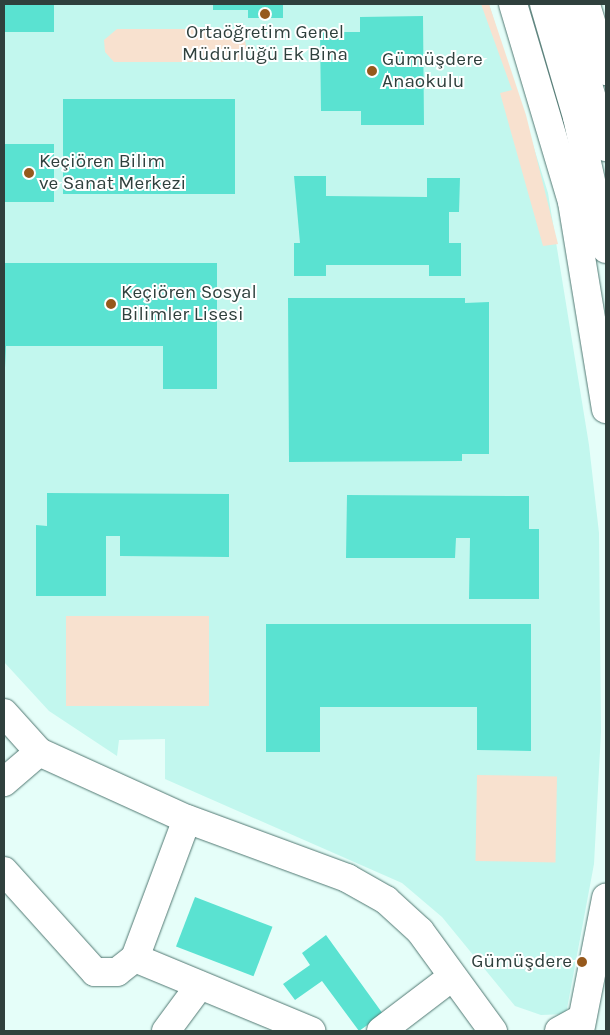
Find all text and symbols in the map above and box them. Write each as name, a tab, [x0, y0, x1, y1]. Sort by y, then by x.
marker: Ortaöğretim Genel Müdürlüğü Ek Bina	[259, 8, 271, 20]
place label: Ortaöğretim Genel Müdürlüğü Ek Bina	[182, 22, 348, 66]
place label: Gümüşdere Anaokulu	[382, 49, 483, 93]
marker: Gümüşdere Anaokulu	[366, 65, 378, 77]
place label: Keçiören Bilim ve Sanat Merkezi	[39, 151, 186, 195]
marker: Keçiören Bilim ve Sanat Merkezi	[23, 167, 35, 179]
place label: Keçiören Sosyal Bilimler Lisesi	[121, 282, 257, 326]
marker: Keçiören Sosyal Bilimler Lisesi	[105, 298, 117, 310]
place label: Gümüşdere	[471, 951, 572, 973]
marker: Gümüşdere	[576, 956, 588, 968]

